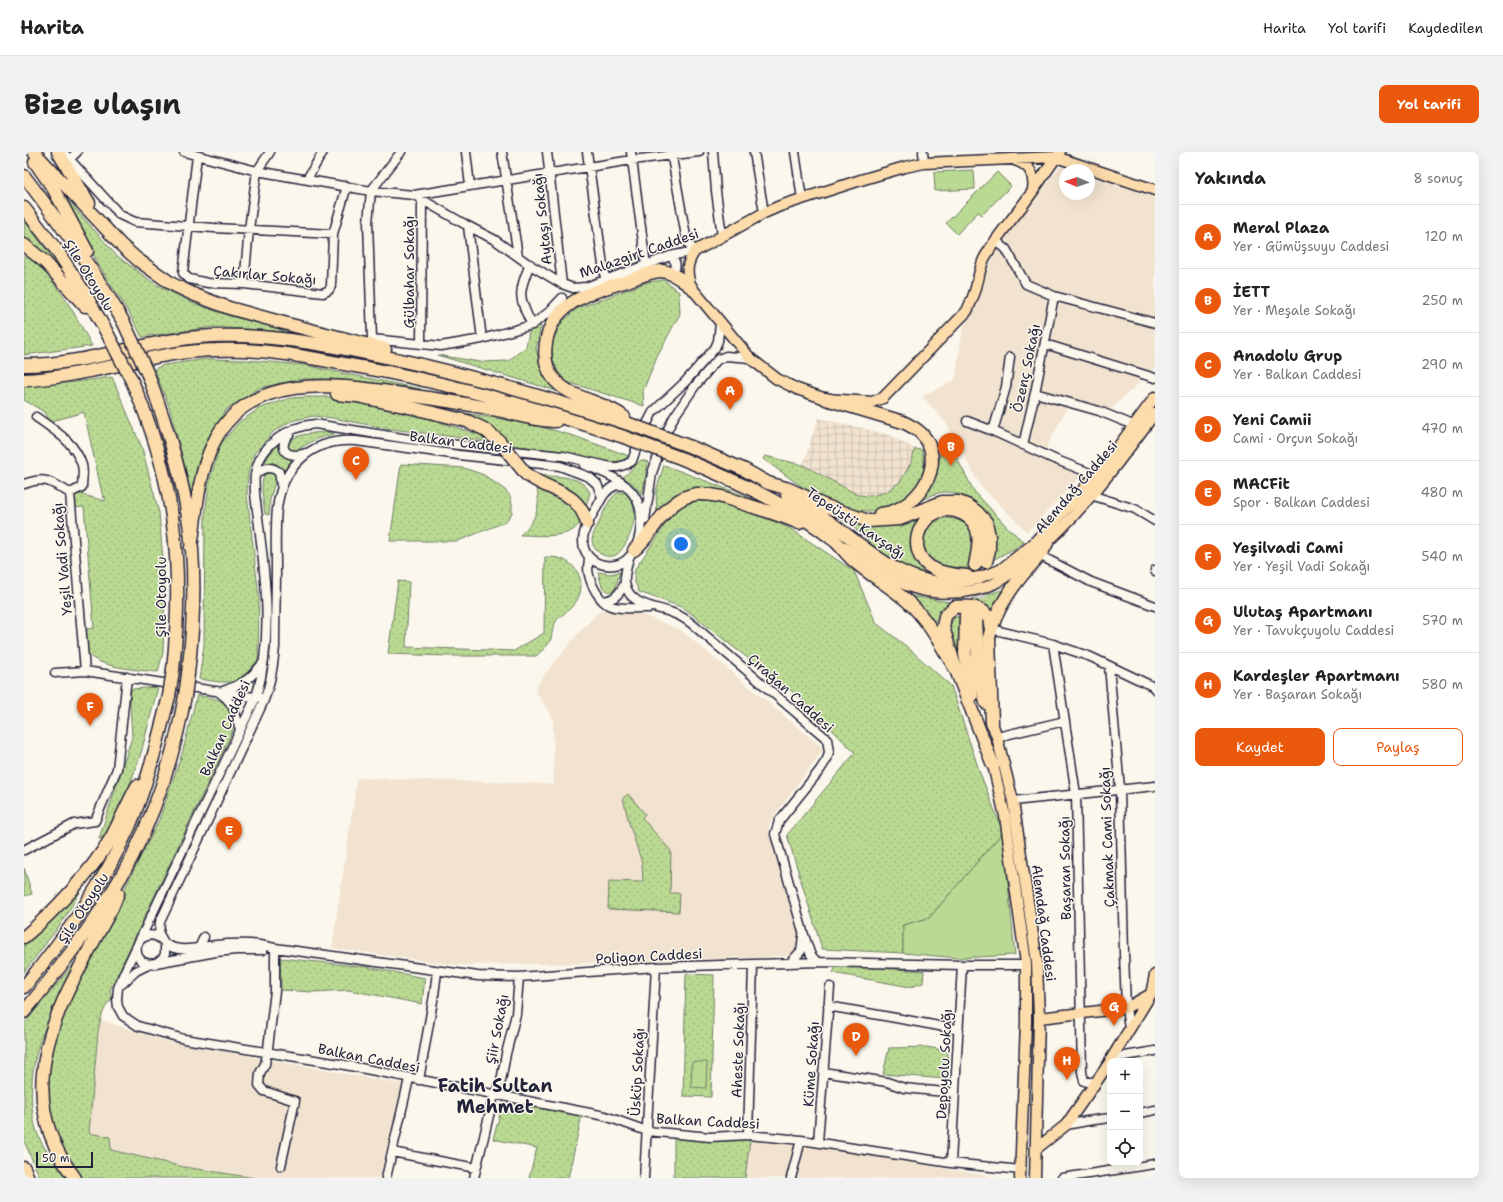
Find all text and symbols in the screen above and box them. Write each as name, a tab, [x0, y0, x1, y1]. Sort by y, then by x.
text: Harita	[20, 15, 84, 40]
text: Harita	[1263, 19, 1306, 37]
text: Yol tarifi	[1328, 19, 1386, 37]
text: Kaydedilen	[1408, 19, 1483, 37]
text: Bize ulaşın	[24, 85, 181, 123]
button: Yol tarifi	[1379, 85, 1479, 123]
north arrow	[1059, 164, 1095, 200]
text: Yakında	[1195, 167, 1266, 189]
text: 8 sonuç	[1414, 170, 1463, 187]
street label: Aytaşı Sokağı	[528, 172, 556, 266]
street label: Gülbahar Sokağı	[400, 216, 418, 328]
text: Meral Plaza	[1233, 218, 1329, 238]
street label: Malazgirt Caddesi	[577, 224, 701, 282]
text: A	[1203, 228, 1213, 245]
text: 120 m	[1425, 228, 1463, 245]
street label: Şile Otoyolu	[60, 236, 118, 314]
text: Yer · Gümüşsuyu Caddesi	[1233, 238, 1389, 255]
street label: Çakırlar Sokağı	[213, 262, 317, 288]
text: İETT	[1233, 282, 1270, 302]
text: B	[1204, 292, 1212, 309]
text: 250 m	[1422, 292, 1463, 309]
text: Yer · Meşale Sokağı	[1233, 302, 1356, 319]
street label: Özenç Sokağı	[1008, 322, 1044, 414]
text: Anadolu Grup	[1233, 346, 1342, 366]
text: C	[1204, 356, 1212, 373]
text: 290 m	[1421, 356, 1463, 373]
text: Yer · Balkan Caddesi	[1233, 366, 1361, 383]
pin: A	[717, 377, 743, 410]
text: Yeni Camii	[1233, 410, 1312, 430]
text: D	[1203, 420, 1213, 437]
text: 470 m	[1421, 420, 1463, 437]
street label: Balkan Caddesi	[409, 427, 513, 457]
text: Cami · Orçun Sokağı	[1233, 430, 1358, 447]
pin: B	[938, 433, 964, 466]
street label: Alemdağ Caddesi	[1031, 437, 1121, 537]
pin: C	[343, 447, 369, 480]
text: MACFit	[1233, 474, 1290, 494]
street label: Tepeüstü Kavşağı	[803, 483, 909, 563]
text: E	[1204, 484, 1212, 501]
text: 480 m	[1421, 484, 1463, 501]
text: Spor · Balkan Caddesi	[1233, 494, 1370, 511]
street label: Yeşil Vadi Sokağı	[48, 502, 76, 616]
your location	[671, 534, 691, 554]
text: Yeşilvadi Cami	[1233, 538, 1343, 558]
text: F	[1204, 548, 1212, 565]
text: 540 m	[1422, 548, 1463, 565]
street label: Şile Otoyolu	[152, 556, 170, 638]
text: Yer · Yeşil Vadi Sokağı	[1233, 558, 1370, 575]
text: Ulutaş Apartmanı	[1233, 602, 1373, 622]
text: G	[1203, 612, 1213, 629]
text: 570 m	[1422, 612, 1463, 629]
text: Yer · Tavukçuyolu Caddesi	[1233, 622, 1394, 639]
street label: Çırağan Caddesi	[744, 650, 838, 736]
text: Kardeşler Apartmanı	[1233, 666, 1400, 686]
text: H	[1203, 676, 1213, 693]
text: 580 m	[1422, 676, 1463, 693]
street label: Balkan Caddesi	[196, 677, 254, 779]
text: Yer · Başaran Sokağı	[1233, 686, 1362, 703]
pin: F	[77, 693, 103, 726]
button: Kaydet	[1195, 728, 1325, 766]
button: Paylaş	[1333, 728, 1463, 766]
street label: Çakmak Cami Sokağı	[1096, 766, 1118, 908]
street label: Başaran Sokağı	[1055, 816, 1075, 920]
pin: E	[216, 817, 242, 850]
street label: Alemdağ Caddesi	[1028, 864, 1060, 982]
street label: Şile Otoyolu	[53, 869, 113, 947]
street label: Poligon Caddesi	[595, 944, 703, 968]
street label: Şiir Sokağı	[481, 992, 513, 1066]
pin: G	[1101, 993, 1127, 1026]
street label: Aheste Sokağı	[727, 1002, 749, 1098]
street label: Depoyolu Sokağı	[932, 1008, 956, 1120]
street label: Küme Sokağı	[799, 1021, 823, 1107]
pin: D	[843, 1023, 869, 1056]
street label: Üsküp Sokağı	[626, 1027, 648, 1117]
street label: Balkan Caddesi	[316, 1039, 422, 1077]
pin: H	[1054, 1047, 1080, 1080]
map controls	[1107, 1058, 1143, 1166]
button: +	[1107, 1058, 1143, 1094]
district label: Fatih Sultan Mehmet	[438, 1074, 552, 1119]
button: −	[1107, 1094, 1143, 1130]
street label: Balkan Caddesi	[656, 1109, 760, 1133]
button: locate	[1107, 1130, 1143, 1166]
scale bar	[36, 1150, 93, 1169]
text: 50 m	[42, 1151, 70, 1166]

